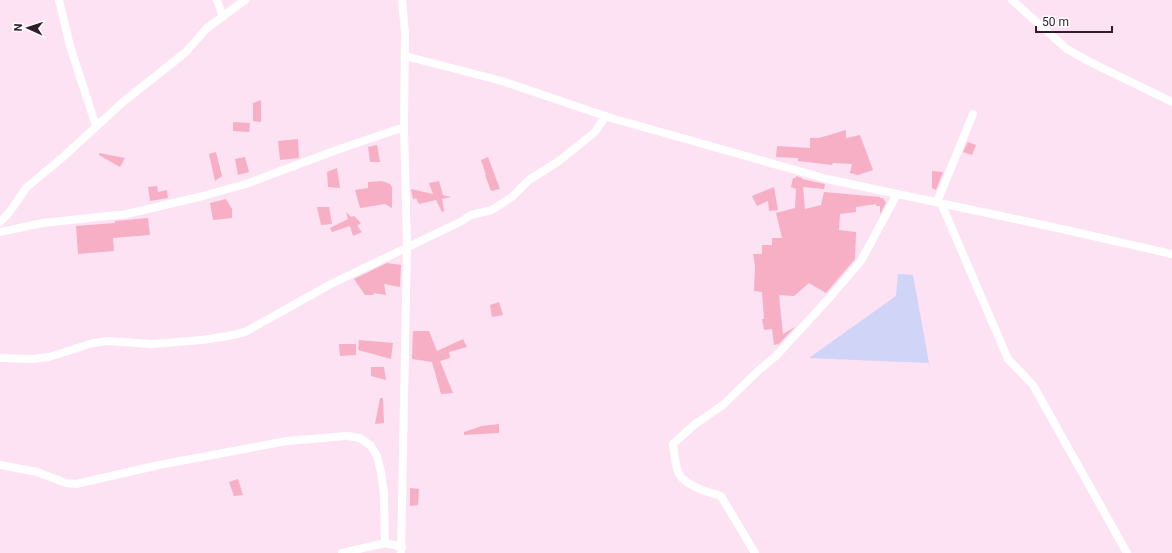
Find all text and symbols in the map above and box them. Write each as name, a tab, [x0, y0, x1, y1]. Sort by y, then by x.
north arrow	[8, 8, 48, 48]
scale bar	[1036, 8, 1112, 34]
text: 50 m	[1042, 15, 1069, 29]
text: N	[12, 23, 25, 32]

